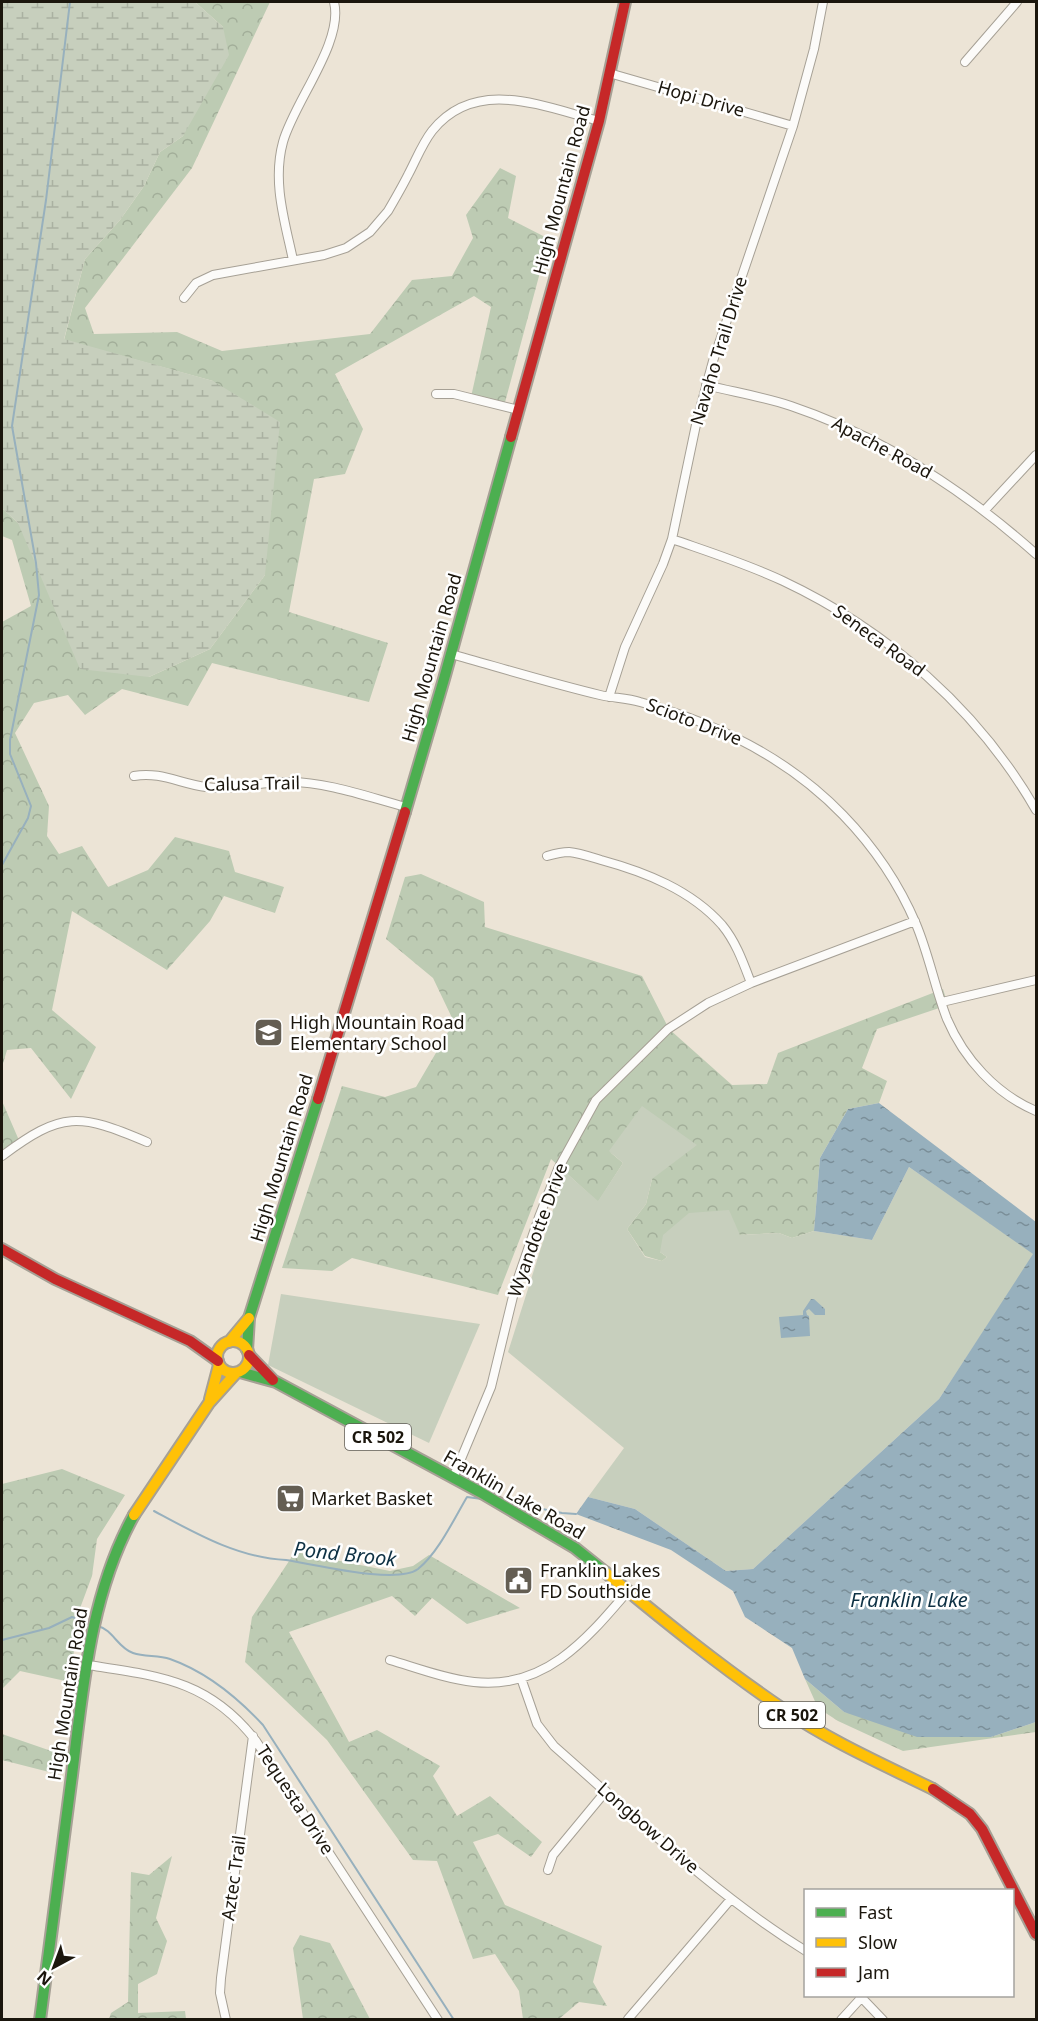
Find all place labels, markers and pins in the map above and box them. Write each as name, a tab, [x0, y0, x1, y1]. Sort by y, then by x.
place label: High Mountain Road Elementary School	[290, 1010, 465, 1055]
school or university icon: High Mountain Road Elementary School	[253, 1017, 285, 1049]
supermarket icon: Market Basket	[274, 1483, 306, 1515]
place label: Market Basket	[311, 1486, 433, 1510]
place label: Franklin Lakes FD Southside	[540, 1558, 660, 1603]
public building icon: Franklin Lakes FD Southside	[503, 1565, 535, 1597]

